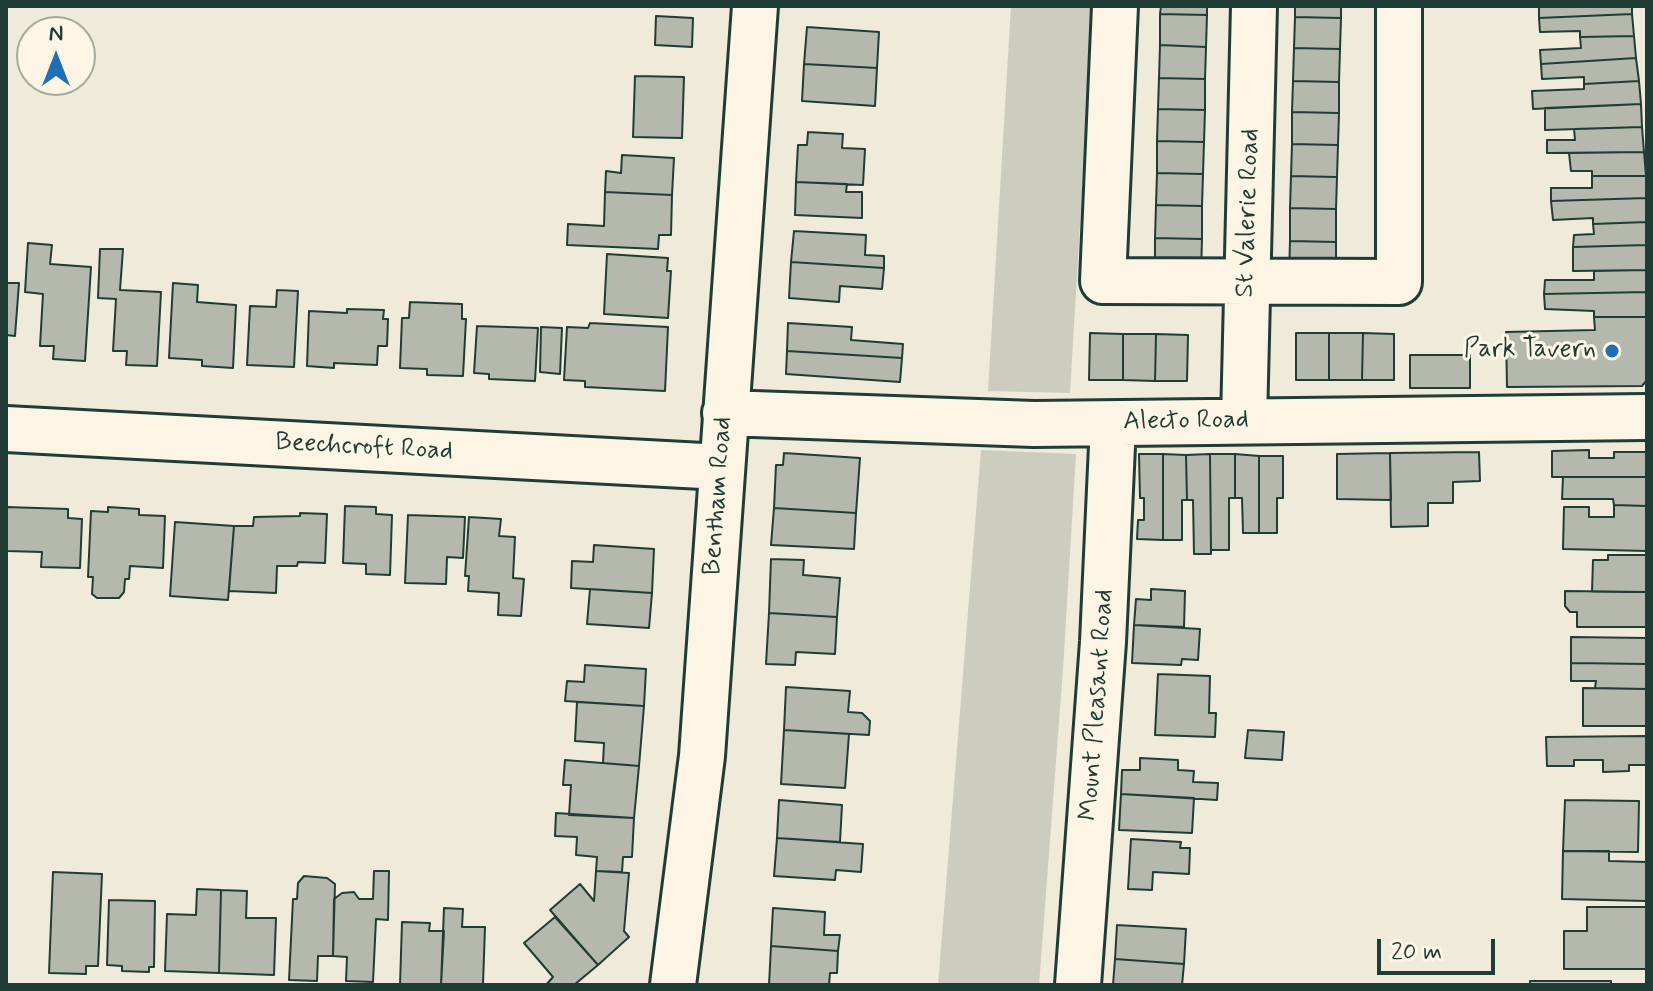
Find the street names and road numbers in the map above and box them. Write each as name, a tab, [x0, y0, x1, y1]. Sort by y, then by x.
street label: St Valerie Road	[1230, 128, 1268, 298]
street label: Alecto Road	[1123, 405, 1249, 439]
street label: Bentham Road	[698, 416, 740, 576]
street label: Beechcroft Road	[274, 428, 454, 468]
street label: Mount Pleasant Road	[1074, 588, 1122, 822]

